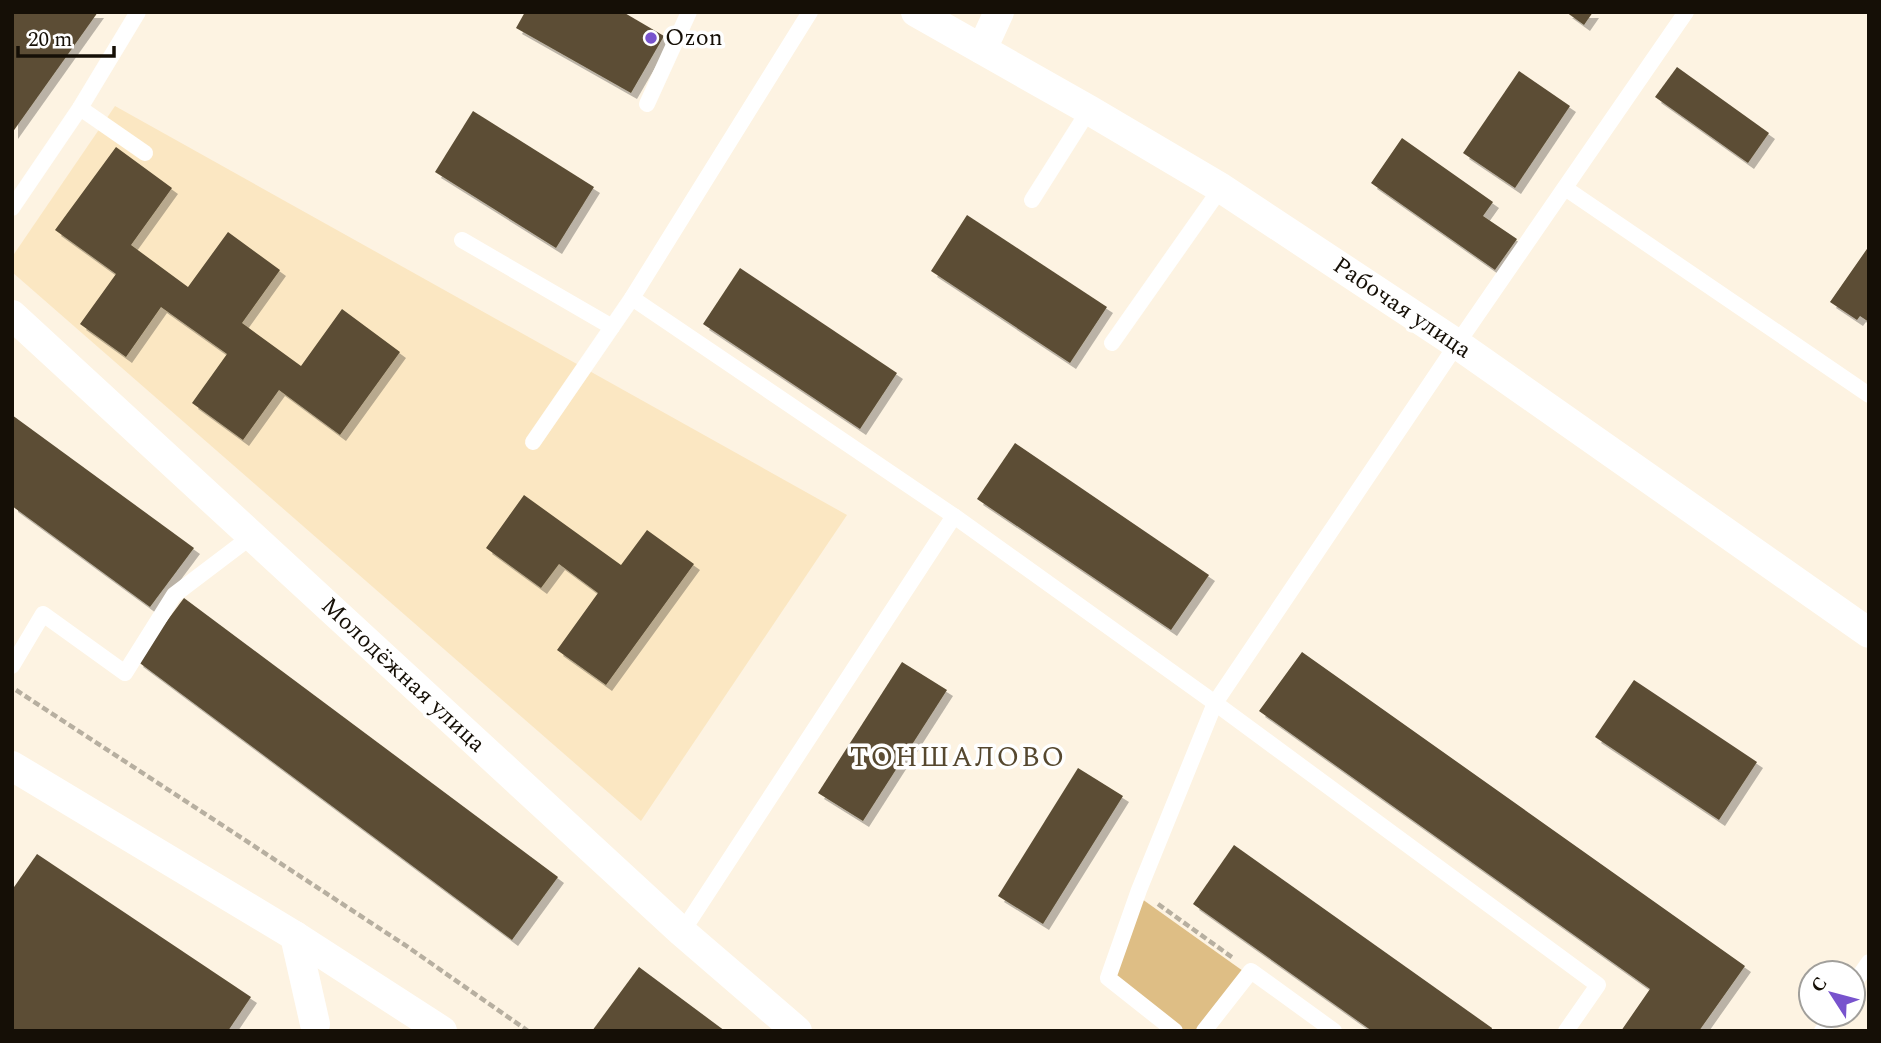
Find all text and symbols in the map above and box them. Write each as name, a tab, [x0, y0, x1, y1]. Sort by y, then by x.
scale bar	[18, 14, 114, 58]
place label: Ozon	[665, 20, 723, 56]
text: 20 m	[28, 24, 72, 56]
marker: Ozon	[643, 30, 659, 46]
street label: Рабочая улица	[1325, 248, 1479, 368]
street label: Молодёжная улица	[312, 589, 494, 761]
district label: ТОНШАЛОВО	[850, 736, 1066, 779]
north arrow	[1797, 959, 1867, 1029]
text: С	[1804, 971, 1835, 999]

